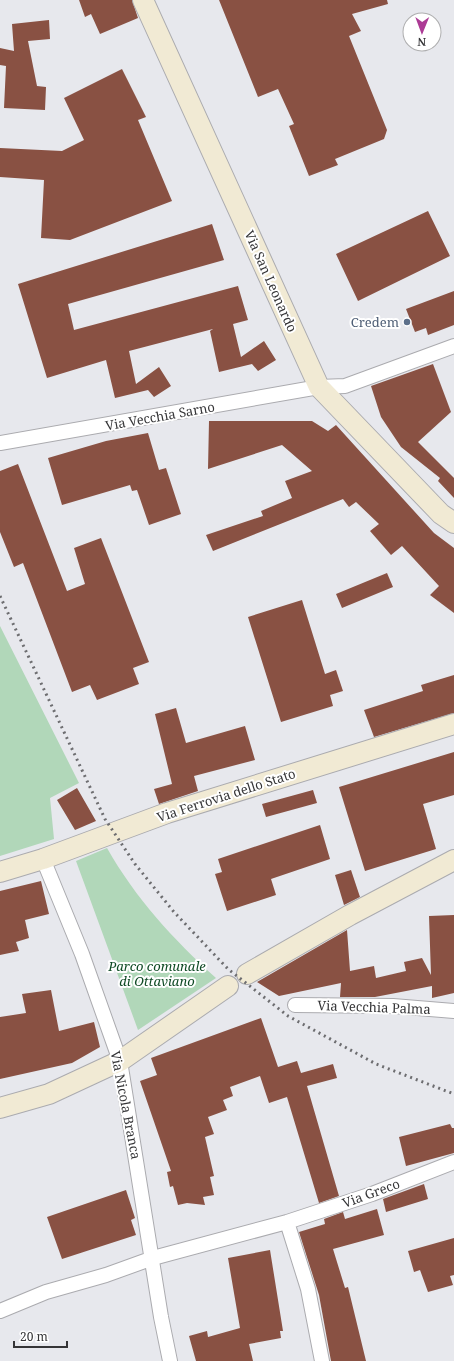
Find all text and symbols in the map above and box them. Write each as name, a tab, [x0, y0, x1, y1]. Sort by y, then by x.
north arrow	[402, 12, 442, 52]
text: N	[417, 35, 426, 50]
street label: Via San Leonardo	[240, 227, 302, 335]
place label: Credem	[351, 313, 399, 331]
marker: Credem	[402, 317, 412, 327]
street label: Via Vecchia Sarno	[104, 398, 216, 434]
street label: Via Ferrovia dello Stato	[154, 764, 298, 826]
park label: Parco comunale di Ottaviano	[107, 957, 206, 990]
street label: Via Vecchia Palma	[317, 996, 431, 1018]
street label: Via Nicola Branca	[107, 1049, 145, 1161]
street label: Via Greco	[340, 1174, 402, 1212]
scale bar	[14, 1323, 67, 1349]
text: 20 m	[20, 1328, 48, 1345]

